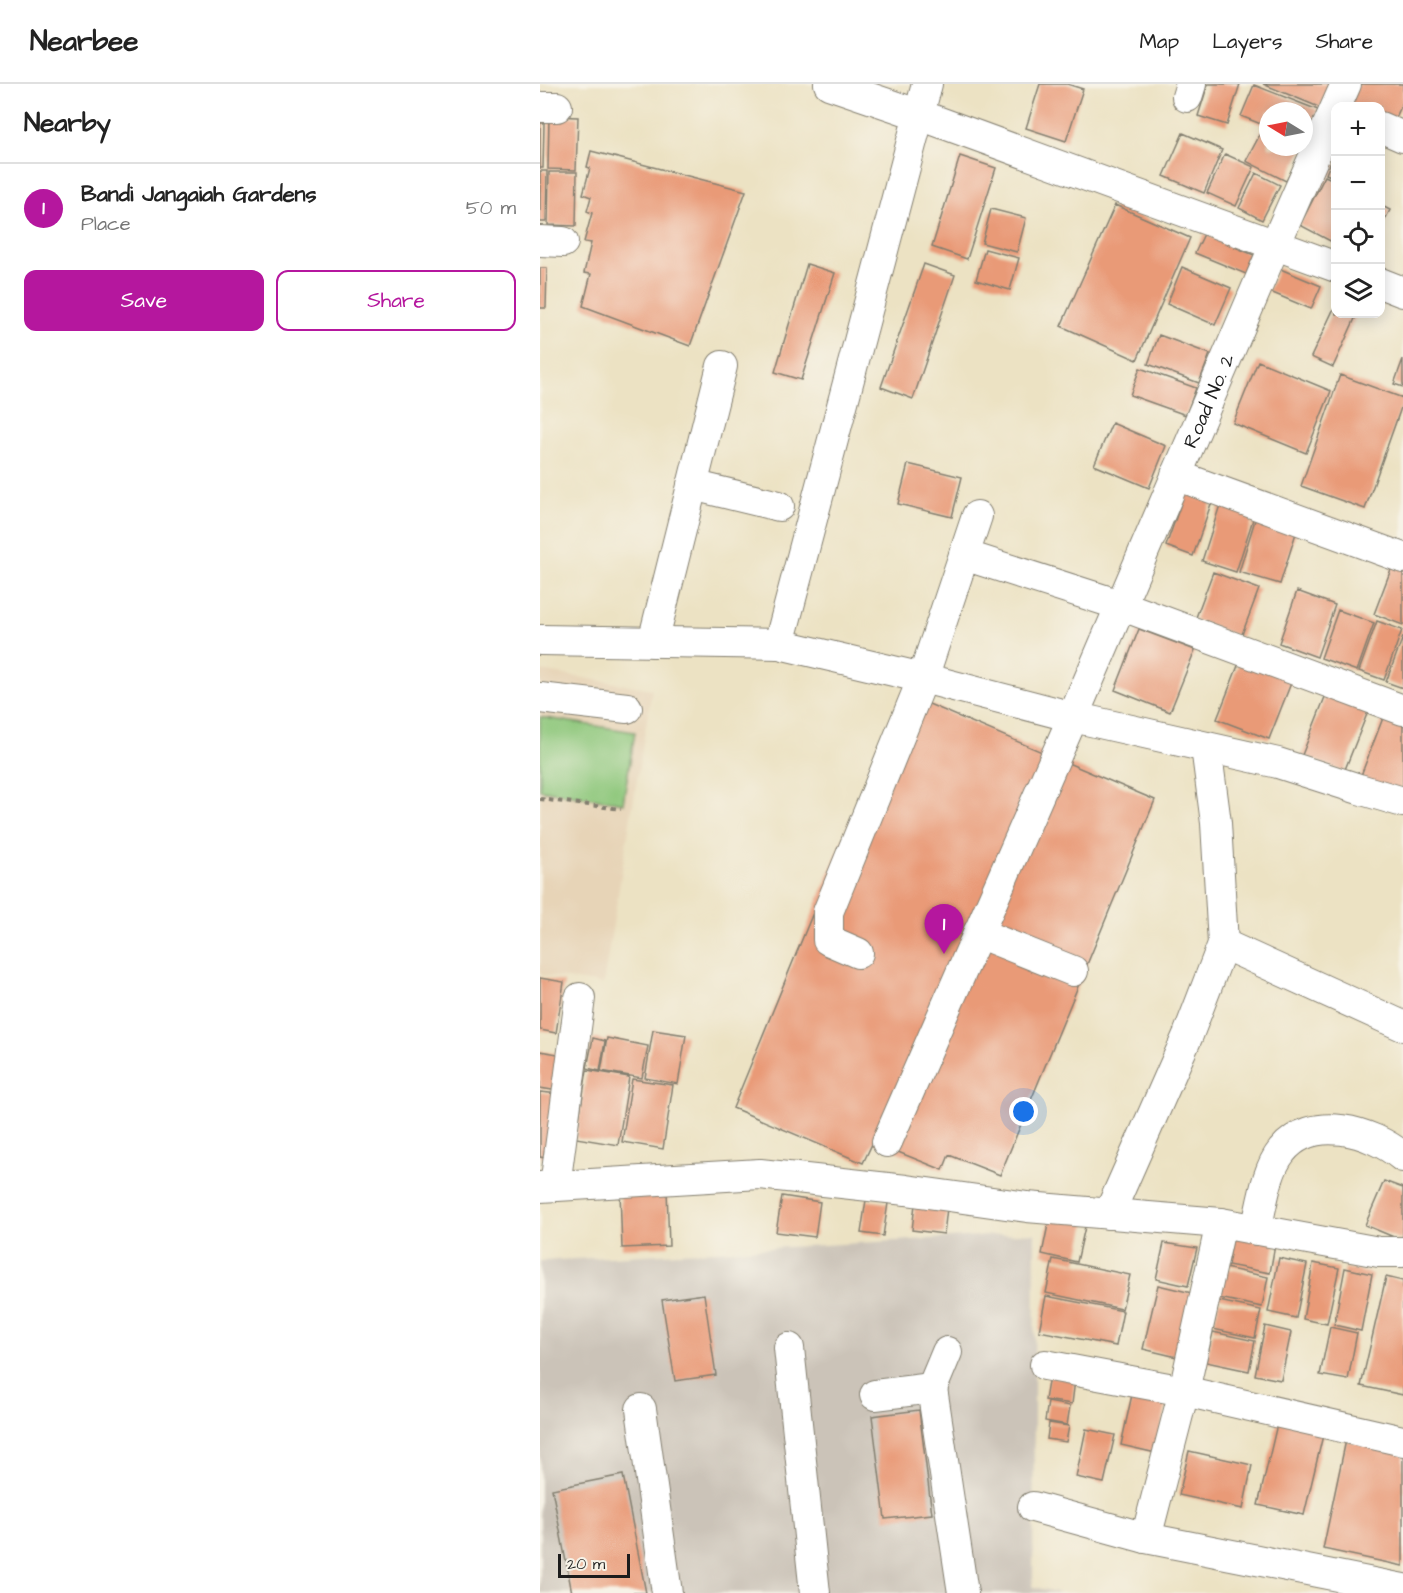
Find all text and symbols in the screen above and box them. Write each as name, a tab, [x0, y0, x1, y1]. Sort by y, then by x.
text: Nearbee	[30, 22, 138, 61]
text: Map	[1139, 27, 1179, 56]
text: Layers	[1212, 27, 1282, 56]
text: Share	[1315, 27, 1373, 56]
north arrow	[1259, 102, 1313, 156]
map controls	[1331, 102, 1385, 318]
button: +	[1331, 102, 1385, 156]
text: Nearby	[24, 105, 111, 141]
button: −	[1331, 156, 1385, 210]
text: Bandi Jangaiah Gardens	[81, 179, 317, 210]
text: 1	[42, 194, 45, 222]
text: 50 m	[466, 194, 516, 222]
text: Place	[81, 210, 131, 238]
button: locate	[1331, 210, 1385, 264]
button: layers	[1331, 264, 1385, 318]
button: Save	[24, 270, 264, 331]
button: Share	[276, 270, 516, 331]
street label: Road No. 2	[1177, 349, 1242, 453]
pin: 1	[924, 904, 964, 954]
your location	[1009, 1097, 1038, 1126]
scale bar	[558, 1551, 630, 1578]
text: 20 m	[567, 1553, 605, 1575]

